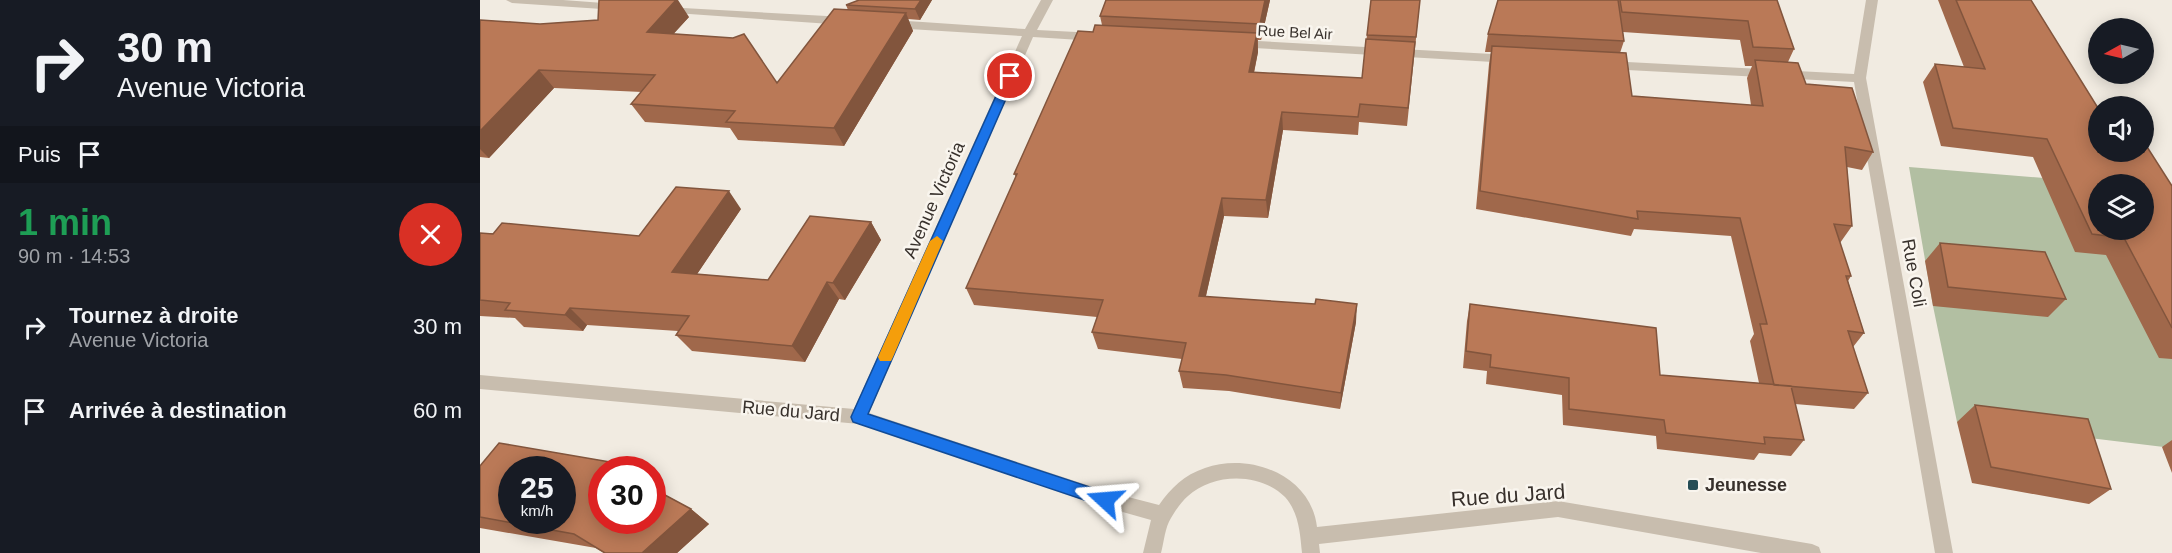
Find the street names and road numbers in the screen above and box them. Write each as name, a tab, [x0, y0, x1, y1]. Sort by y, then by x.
street label: Rue Bel Air	[1257, 22, 1333, 42]
street label: Avenue Victoria	[899, 138, 969, 261]
street label: Rue Coli	[1898, 237, 1930, 309]
street label: Rue du Jard	[741, 397, 841, 425]
street label: Rue du Jard	[1450, 480, 1566, 510]

